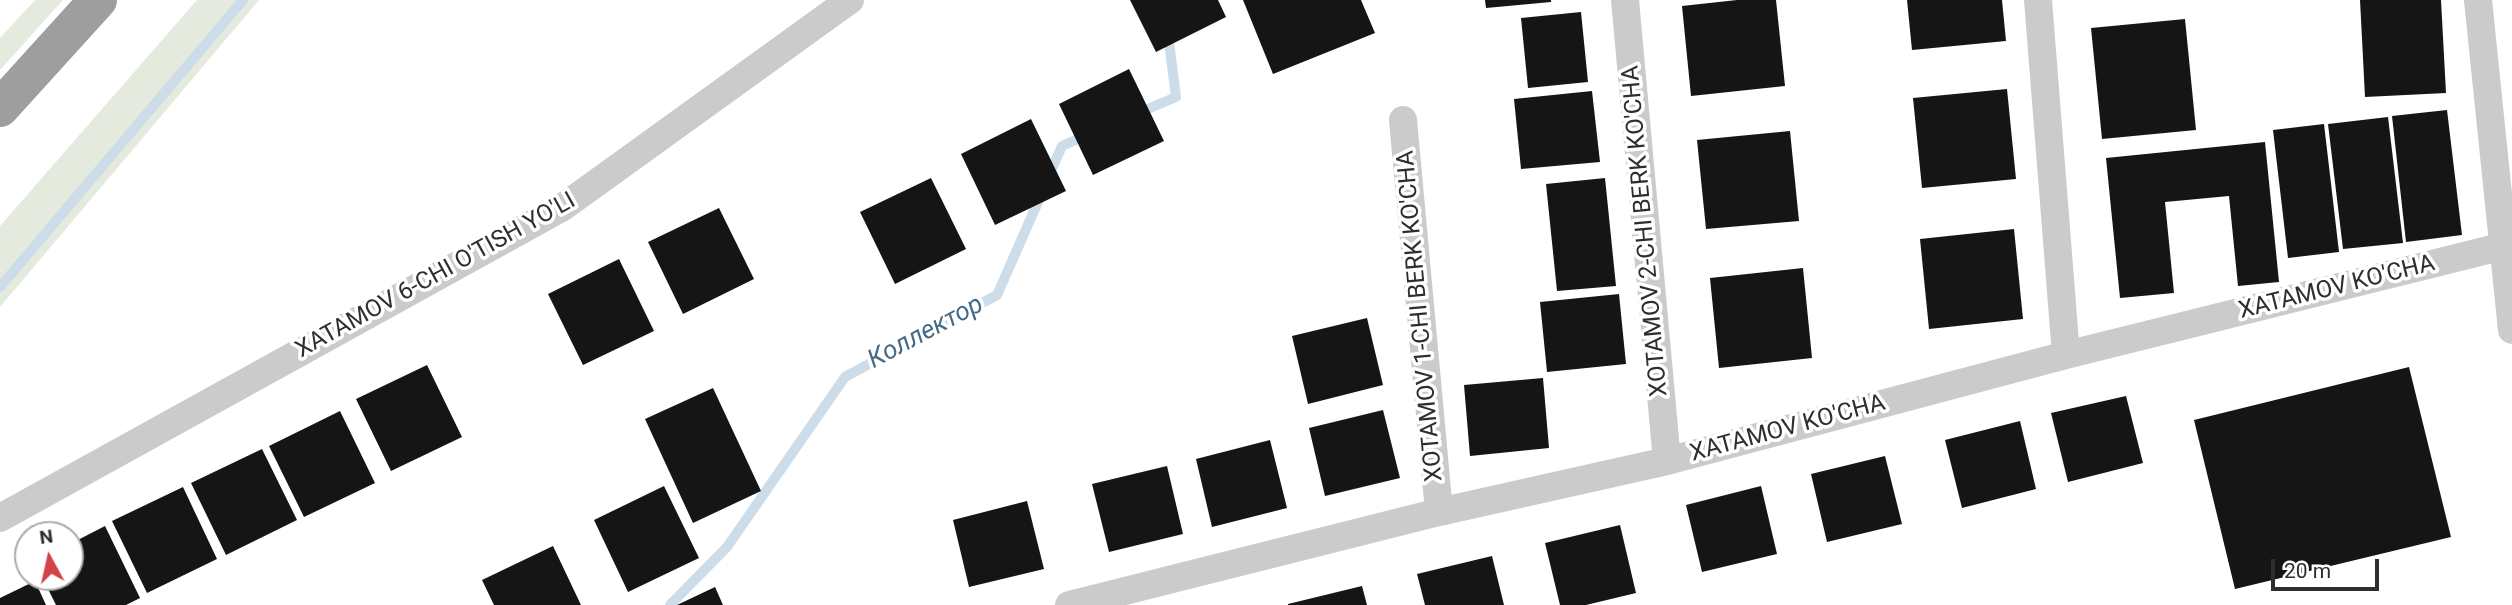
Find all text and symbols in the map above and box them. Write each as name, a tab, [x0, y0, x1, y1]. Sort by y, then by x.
street label: XOTAMOV 2-CHI BERK KO'CHA	[1617, 64, 1675, 398]
street label: XOTAMOV 1-CHI BERK KO'CHA	[1392, 149, 1450, 483]
street label: XATAMOV 6-CHI O'TISH YO'LI	[291, 187, 581, 365]
street label: XATAMOV KO'CHA	[2236, 250, 2438, 326]
water label: Коллектор	[863, 290, 989, 376]
street label: XATAMOV KO'CHA	[1687, 389, 1889, 469]
north arrow	[14, 521, 84, 591]
text: N	[38, 524, 55, 549]
scale bar	[2274, 546, 2382, 590]
text: 20 m	[2284, 559, 2331, 583]

